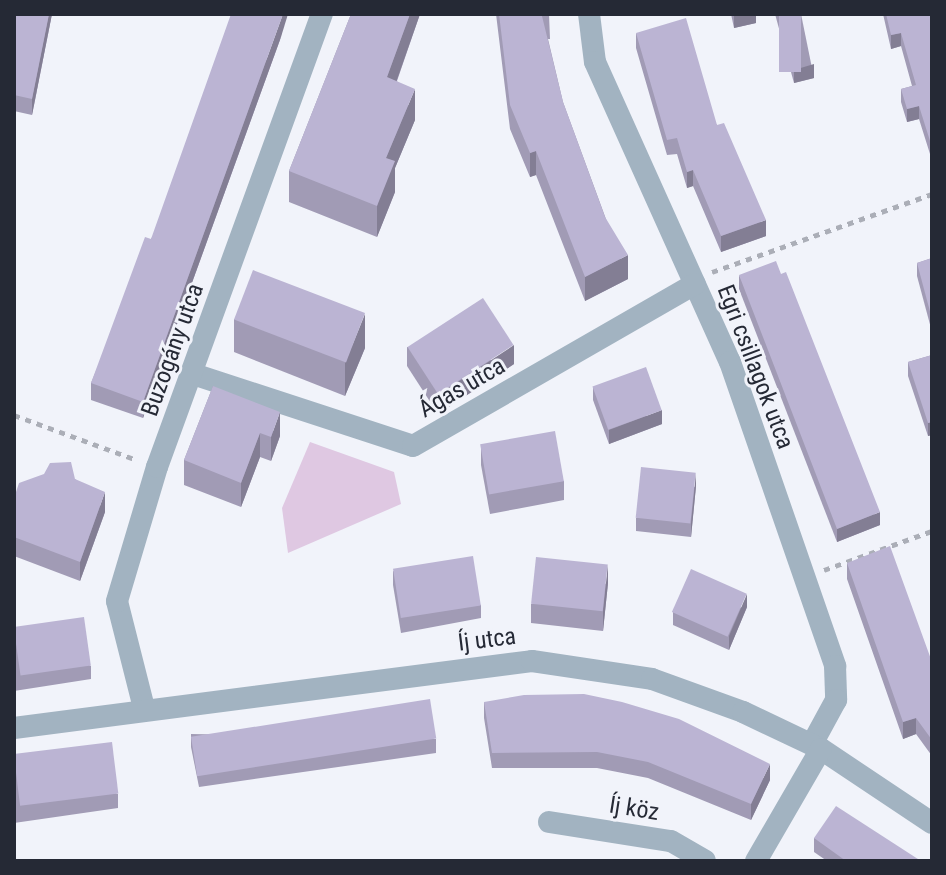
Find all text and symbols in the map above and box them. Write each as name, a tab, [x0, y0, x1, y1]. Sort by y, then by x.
street label: Buzogány utca	[136, 280, 210, 420]
street label: Egri csillagok utca	[710, 281, 800, 453]
street label: Ágas utca	[414, 352, 510, 424]
street label: Íj utca	[456, 622, 518, 658]
street label: Íj köz	[607, 791, 661, 827]

